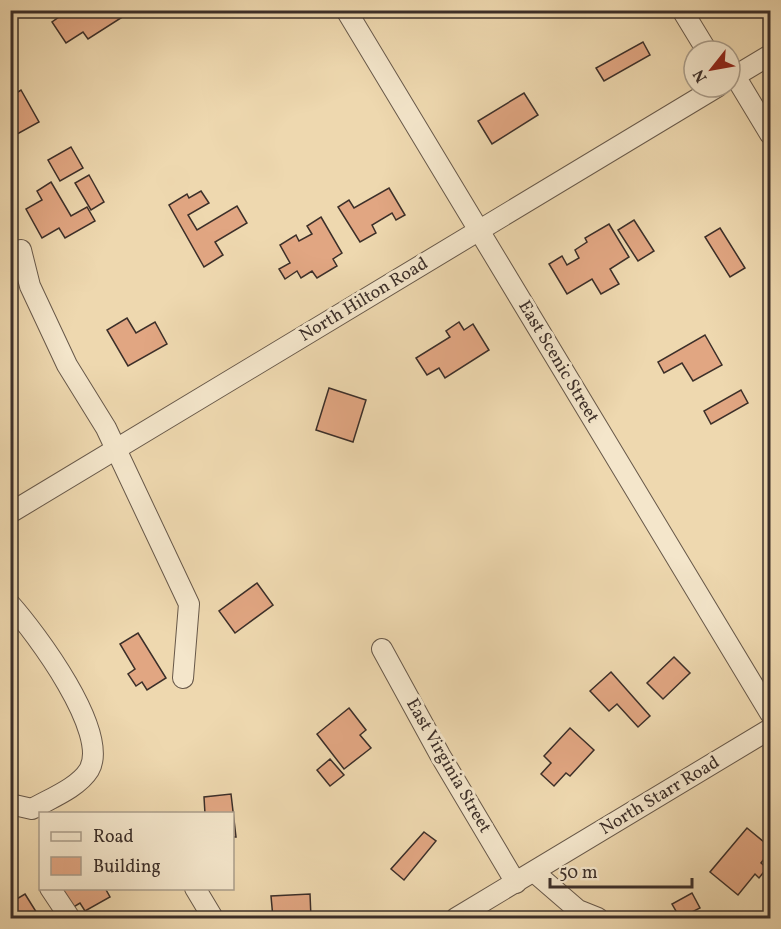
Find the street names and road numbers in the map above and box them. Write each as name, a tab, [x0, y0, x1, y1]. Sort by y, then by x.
street label: North Hilton Road	[295, 252, 433, 348]
street label: East Scenic Street	[512, 296, 604, 428]
street label: East Virginia Street	[399, 694, 497, 838]
street label: North Starr Road	[595, 750, 725, 842]

